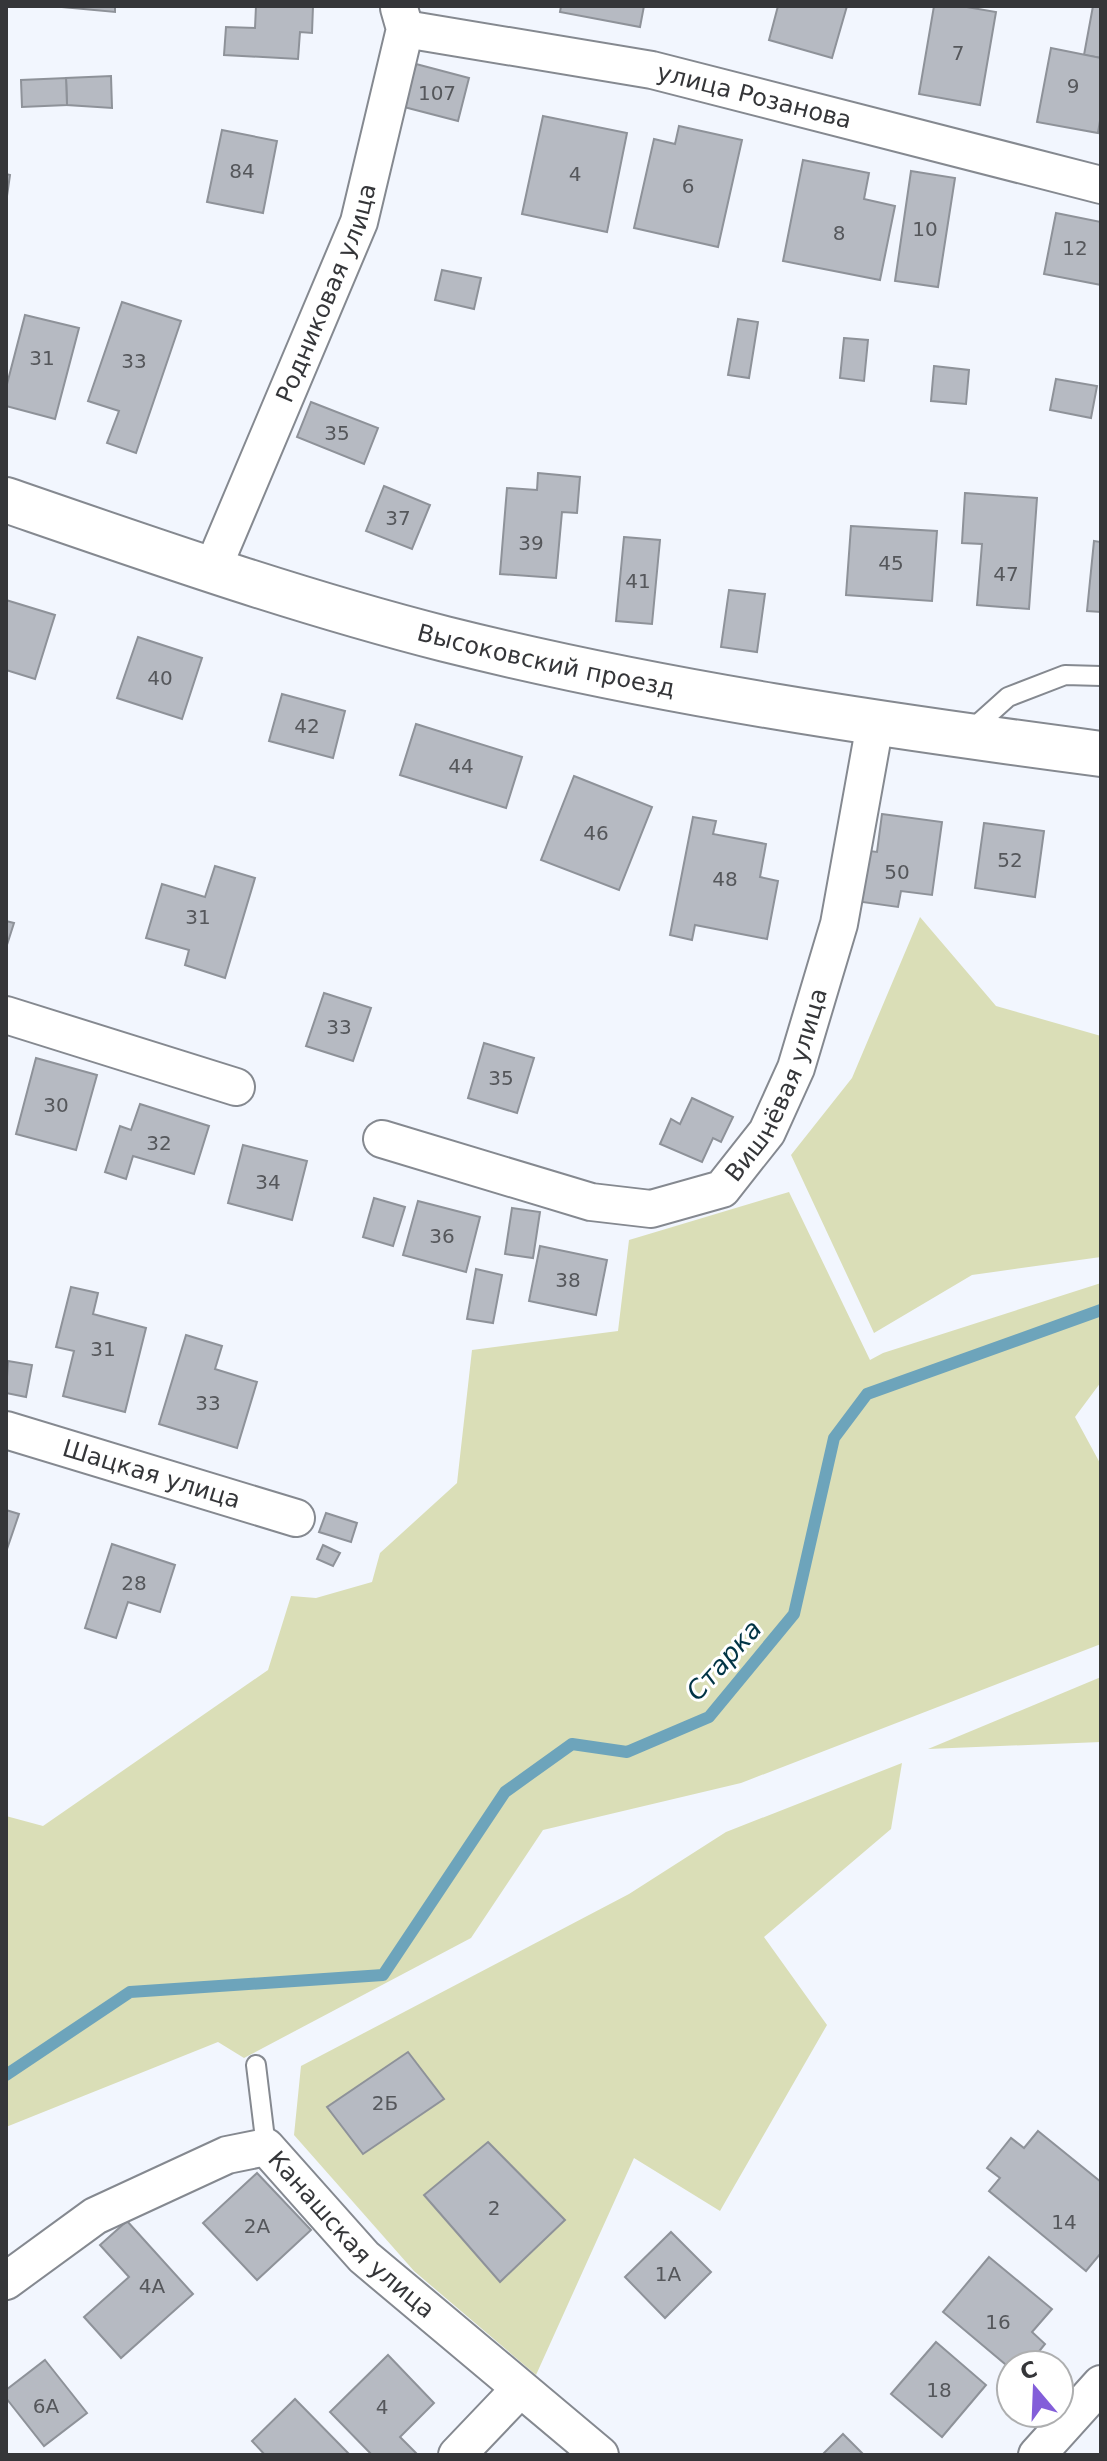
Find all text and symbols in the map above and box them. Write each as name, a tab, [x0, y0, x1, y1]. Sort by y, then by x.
house number: 7	[952, 41, 964, 65]
street label: улица Розанова	[654, 58, 855, 135]
house number: 9	[1067, 74, 1079, 98]
house number: 107	[418, 81, 456, 105]
house number: 84	[229, 159, 255, 183]
house number: 4	[569, 162, 581, 186]
house number: 6	[682, 174, 694, 198]
street label: Родниковая улица	[270, 181, 382, 407]
house number: 10	[912, 217, 938, 241]
house number: 8	[833, 221, 845, 245]
house number: 12	[1062, 236, 1088, 260]
house number: 31	[29, 346, 55, 370]
house number: 33	[121, 349, 147, 373]
house number: 35	[324, 421, 350, 445]
house number: 37	[385, 506, 411, 530]
house number: 39	[518, 531, 544, 555]
house number: 45	[878, 551, 904, 575]
house number: 47	[993, 562, 1019, 586]
house number: 41	[625, 569, 651, 593]
street label: Высоковский проезд	[414, 618, 677, 702]
house number: 40	[147, 666, 173, 690]
house number: 42	[294, 714, 320, 738]
house number: 44	[448, 754, 474, 778]
house number: 46	[583, 821, 609, 845]
house number: 52	[997, 848, 1023, 872]
house number: 50	[884, 860, 910, 884]
house number: 48	[712, 867, 738, 891]
house number: 31	[185, 905, 211, 929]
street label: Вишнёвая улица	[719, 985, 833, 1187]
house number: 33	[326, 1015, 352, 1039]
house number: 35	[488, 1066, 514, 1090]
house number: 30	[43, 1093, 69, 1117]
house number: 32	[146, 1131, 172, 1155]
house number: 34	[255, 1170, 281, 1194]
house number: 36	[429, 1224, 455, 1248]
house number: 38	[555, 1268, 581, 1292]
house number: 31	[90, 1337, 116, 1361]
house number: 33	[195, 1391, 221, 1415]
street label: Шацкая улица	[59, 1434, 244, 1514]
house number: 28	[121, 1571, 147, 1595]
water label: Старка	[680, 1614, 768, 1706]
house number: 2Б	[372, 2091, 398, 2115]
street label: Канашская улица	[262, 2145, 440, 2324]
house number: 2	[488, 2196, 500, 2220]
house number: 14	[1051, 2210, 1077, 2234]
house number: 2А	[244, 2214, 271, 2238]
house number: 1А	[655, 2262, 682, 2286]
house number: 4А	[139, 2274, 166, 2298]
house number: 16	[985, 2310, 1011, 2334]
north arrow	[995, 2349, 1075, 2429]
text: С	[1017, 2356, 1040, 2385]
house number: 18	[926, 2378, 952, 2402]
house number: 6А	[33, 2394, 60, 2418]
house number: 4	[376, 2395, 388, 2419]

